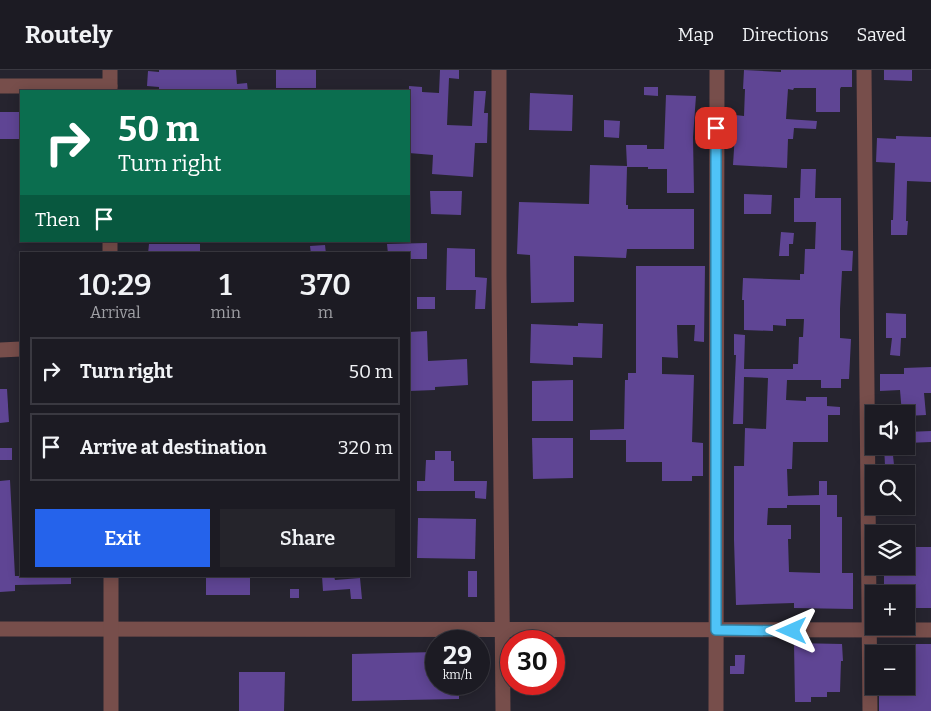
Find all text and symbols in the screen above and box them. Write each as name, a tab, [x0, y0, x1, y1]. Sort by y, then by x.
text: Routely	[25, 21, 112, 49]
text: Map	[678, 24, 714, 46]
text: Directions	[742, 24, 829, 46]
text: Saved	[857, 24, 906, 46]
pin	[695, 107, 737, 149]
text: 50 m	[118, 108, 199, 150]
icon: right	[35, 110, 100, 175]
icon: arrive	[702, 114, 730, 142]
text: Turn right	[118, 150, 221, 177]
icon: arrive	[90, 205, 118, 233]
text: Then	[35, 208, 80, 231]
text: 10:29	[79, 267, 152, 303]
text: 1	[219, 267, 232, 303]
text: 370	[300, 267, 351, 303]
text: Arrival	[90, 303, 141, 322]
text: min	[211, 303, 241, 322]
text: m	[318, 303, 333, 322]
icon: right	[37, 357, 65, 385]
text: Turn right	[80, 360, 173, 383]
text: 50 m	[349, 360, 393, 383]
map controls	[865, 405, 915, 695]
button: sound	[865, 405, 915, 455]
icon: arrive	[37, 433, 65, 461]
text: Arrive at destination	[80, 436, 267, 459]
text: 320 m	[338, 436, 393, 459]
button: search	[865, 465, 915, 515]
button: Exit	[35, 509, 210, 567]
button: Share	[220, 509, 395, 567]
button: layers	[865, 525, 915, 575]
button: +	[865, 585, 915, 635]
position arrow	[765, 604, 817, 656]
speed limit sign: 30	[500, 630, 565, 695]
text: 29	[443, 641, 472, 671]
button: −	[865, 645, 915, 695]
text: km/h	[443, 668, 472, 682]

